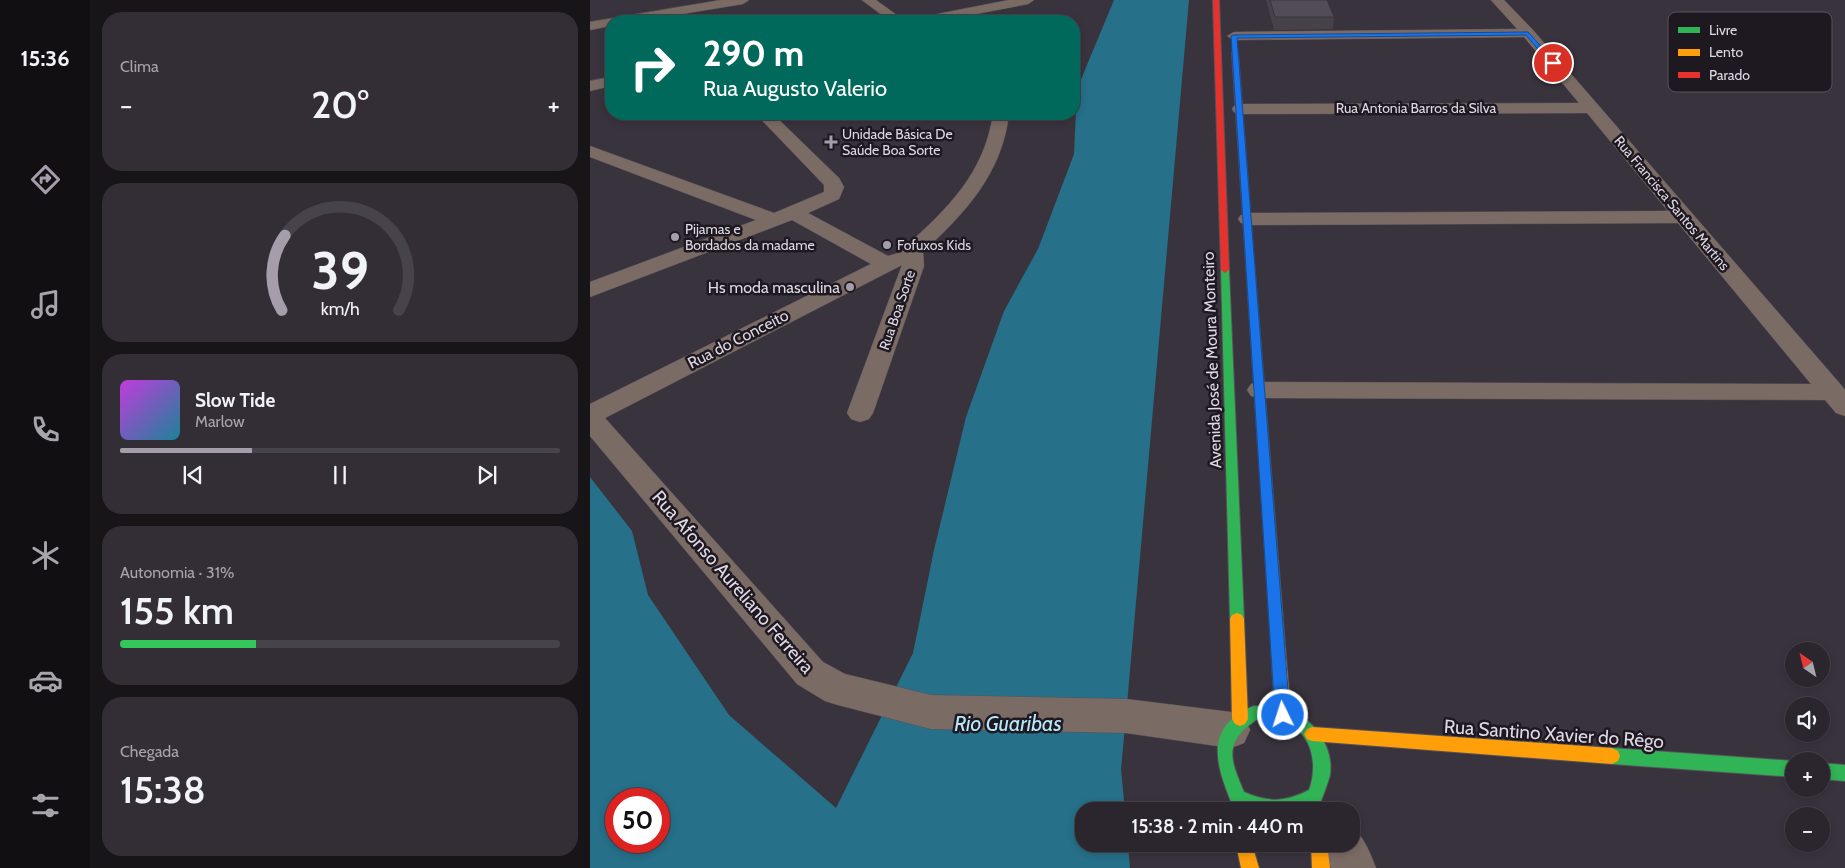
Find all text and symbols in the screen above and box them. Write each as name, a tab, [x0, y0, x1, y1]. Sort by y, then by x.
legend	[1668, 12, 1832, 92]
text: Livre	[1709, 21, 1737, 39]
text: 290 m	[703, 32, 804, 75]
icon: right	[620, 35, 685, 100]
pin	[1532, 42, 1574, 84]
text: Lento	[1709, 43, 1743, 61]
text: 15:36	[20, 45, 70, 72]
icon: arrive	[1539, 49, 1567, 77]
text: Clima	[120, 57, 159, 76]
text: Parado	[1709, 66, 1750, 84]
text: Rua Augusto Valerio	[703, 75, 887, 102]
text: 20°	[311, 81, 369, 128]
text: −	[120, 88, 132, 122]
text: +	[548, 88, 560, 122]
street label: Rua Antonia Barros da Silva	[1336, 99, 1497, 117]
place label: Unidade Básica De Saúde Boa Sorte	[842, 125, 953, 159]
street label: Rua Francisca Santos Martins	[1610, 132, 1734, 274]
marker: Unidade Básica De Saúde Boa Sorte	[824, 135, 838, 149]
icon: directions	[28, 162, 63, 197]
place label: Pijamas e Bordados da madame	[685, 220, 815, 254]
marker: Pijamas e Bordados da madame	[669, 231, 681, 243]
place label: Fofuxos Kids	[897, 236, 971, 254]
text: 39	[311, 239, 369, 302]
marker: Fofuxos Kids	[881, 239, 893, 251]
street label: Avenida José de Moura Monteiro	[1199, 251, 1225, 469]
street label: Rua Boa Sorte	[875, 268, 919, 352]
place label: Hs moda masculina	[708, 278, 840, 297]
marker: Hs moda masculina	[844, 281, 856, 293]
icon: music	[28, 287, 63, 322]
text: km/h	[320, 298, 360, 319]
street label: Rua do Conceito	[684, 305, 792, 373]
text: Slow Tide	[195, 389, 275, 412]
icon: phone	[28, 412, 63, 447]
text: Marlow	[195, 412, 245, 431]
icon: previous	[179, 461, 207, 489]
icon: pause	[326, 461, 354, 489]
icon: next	[473, 461, 501, 489]
street label: Rua Afonso Aureliano Ferreira	[647, 486, 819, 678]
icon: climate	[28, 538, 63, 573]
text: Autonomia · 31%	[120, 563, 234, 582]
text: 155 km	[120, 587, 234, 634]
north arrow	[1785, 642, 1830, 688]
map controls	[1785, 642, 1830, 852]
icon: car	[28, 663, 63, 698]
position arrow	[1256, 688, 1308, 740]
button: sound	[1785, 697, 1830, 742]
water label: Rio Guaribas	[954, 711, 1062, 736]
street label: Rua Santino Xavier do Rêgo	[1443, 715, 1665, 753]
text: Chegada	[120, 742, 179, 761]
button: +	[1785, 752, 1830, 797]
text: 15:38	[120, 766, 206, 813]
icon: filters	[28, 788, 63, 823]
speed limit sign: 50	[605, 788, 670, 853]
button: −	[1785, 807, 1830, 852]
text: 15:38 · 2 min · 440 m	[1132, 815, 1303, 838]

